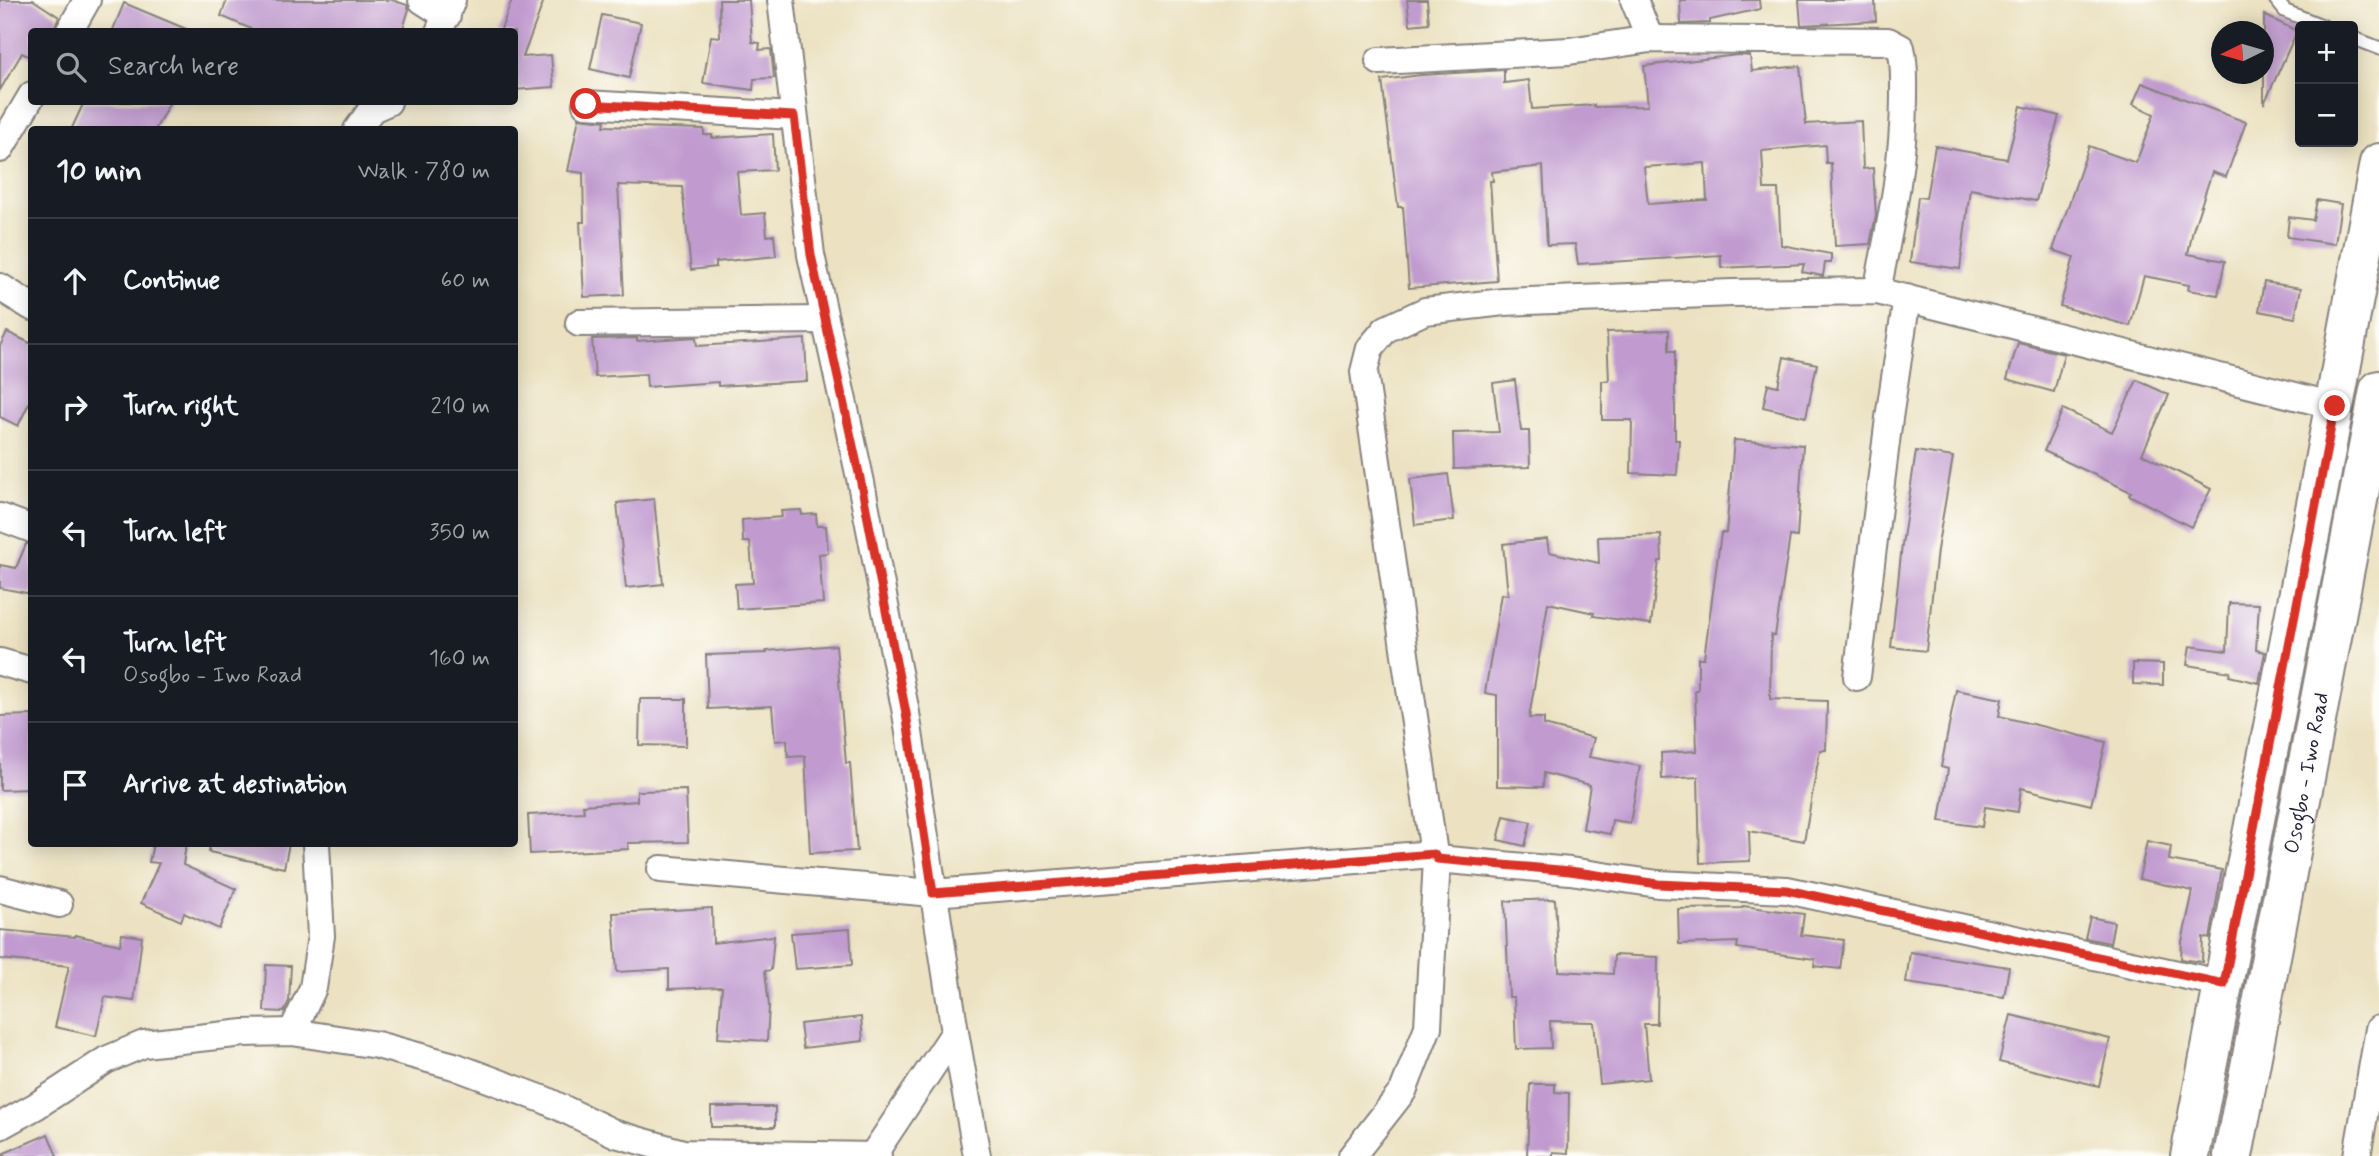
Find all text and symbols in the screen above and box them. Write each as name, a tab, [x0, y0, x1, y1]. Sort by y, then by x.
north arrow	[2211, 21, 2274, 84]
map controls	[2295, 21, 2358, 147]
button: +	[2295, 21, 2358, 84]
search box	[28, 28, 518, 105]
icon: search	[52, 48, 90, 86]
text: Search here	[108, 50, 239, 84]
button: −	[2295, 84, 2358, 147]
route start	[570, 88, 601, 119]
text: 10 min	[56, 152, 142, 191]
text: Walk · 780 m	[358, 157, 490, 187]
icon: ahead	[56, 262, 94, 300]
text: Continue	[123, 264, 220, 298]
text: 60 m	[441, 266, 490, 296]
icon: right	[56, 388, 94, 426]
text: Turn right	[123, 390, 239, 424]
route end	[2319, 390, 2350, 421]
text: 210 m	[430, 392, 490, 422]
icon: left	[56, 514, 94, 552]
text: Turn left	[123, 516, 227, 550]
text: 350 m	[429, 518, 490, 548]
text: Turn left	[123, 627, 227, 661]
icon: left	[56, 640, 94, 678]
text: 160 m	[429, 644, 490, 674]
text: Osogbo - Iwo Road	[123, 661, 302, 691]
street label: Osogbo - Iwo Road	[2278, 690, 2336, 856]
icon: arrive	[56, 766, 94, 804]
text: Arrive at destination	[123, 768, 347, 802]

